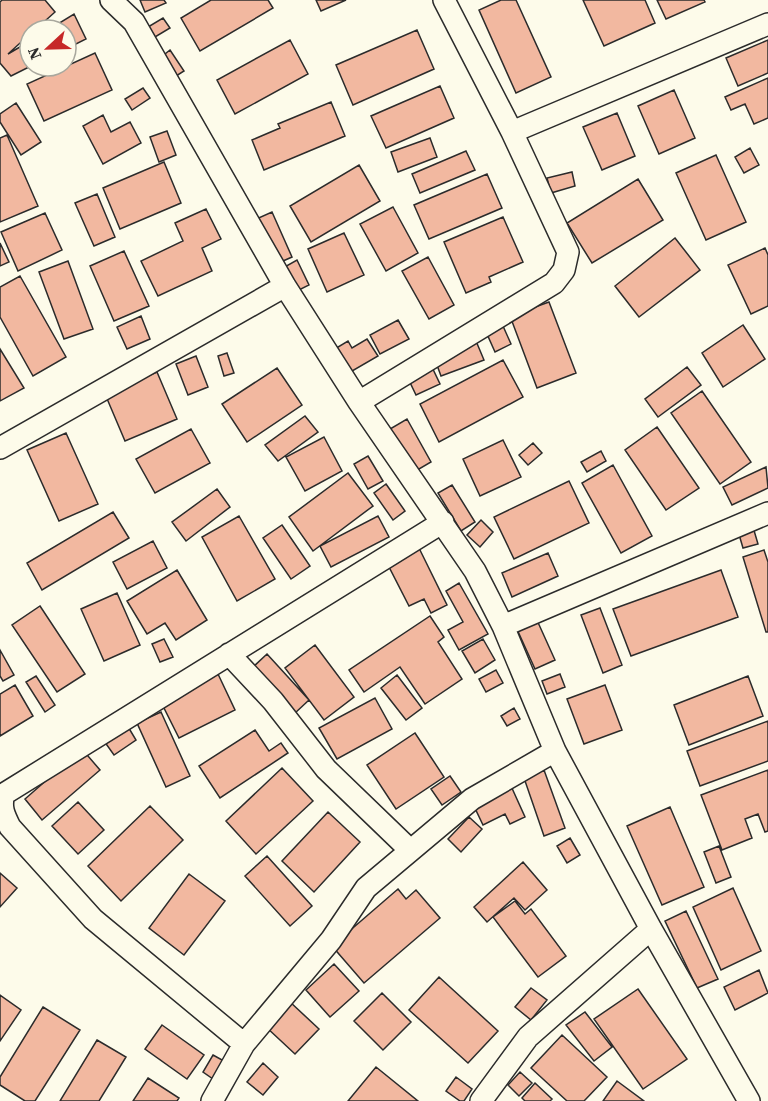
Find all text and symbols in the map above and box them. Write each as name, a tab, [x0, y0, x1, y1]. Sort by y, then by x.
north arrow	[18, 18, 78, 78]
text: N	[22, 44, 46, 63]

